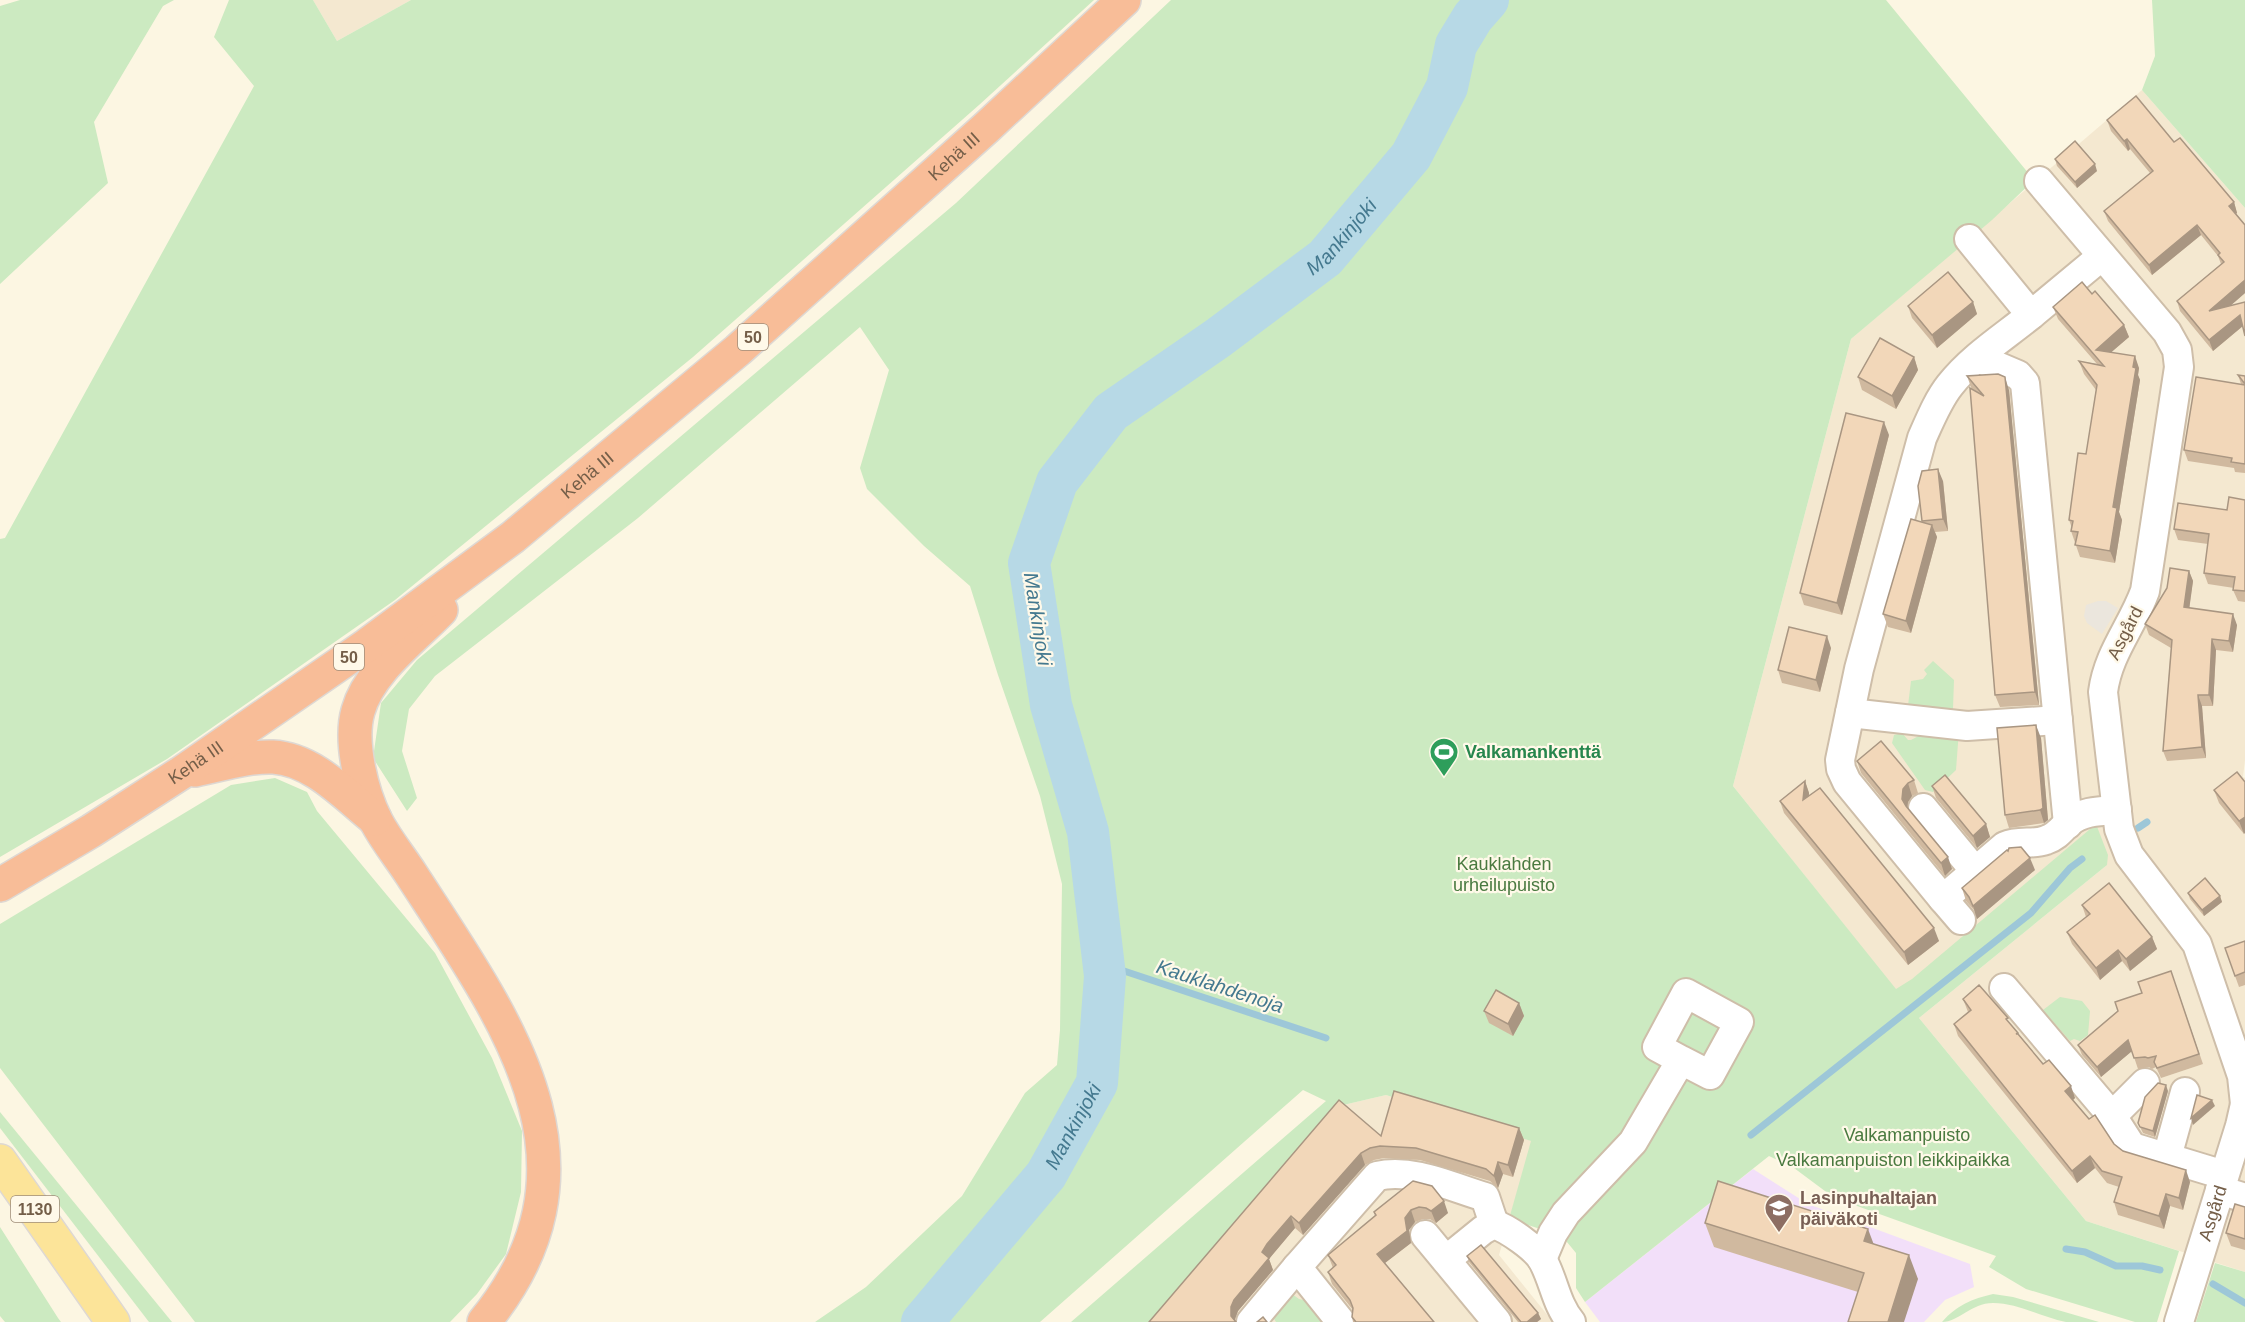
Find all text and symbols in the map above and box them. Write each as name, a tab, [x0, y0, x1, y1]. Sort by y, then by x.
street label: Kehä III	[924, 128, 984, 185]
water label: Mankinjoki	[1302, 194, 1381, 279]
road number: 50	[738, 324, 768, 350]
street label: Kehä III	[557, 448, 618, 503]
water label: Mankinjoki	[1020, 571, 1056, 668]
street label: Asgård	[2103, 603, 2147, 663]
road number: 50	[334, 644, 364, 670]
sports icon: Valkamankenttä	[1428, 736, 1460, 778]
street label: Kehä III	[165, 737, 227, 788]
place label: Valkamankenttä	[1465, 742, 1602, 762]
park label: Kauklahden urheilupuisto	[1453, 854, 1555, 895]
water label: Kauklahdenoja	[1154, 955, 1286, 1017]
water label: Mankinjoki	[1040, 1079, 1106, 1173]
park label: Valkamanpuisto	[1844, 1125, 1970, 1145]
park label: Valkamanpuiston leikkipaikka	[1776, 1150, 2011, 1170]
street label: Asgård	[2195, 1183, 2231, 1243]
place label: Lasinpuhaltajan päiväkoti	[1800, 1188, 1937, 1229]
school or university icon: Lasinpuhaltajan päiväkoti	[1763, 1192, 1795, 1234]
road number: 1130	[11, 1196, 59, 1222]

